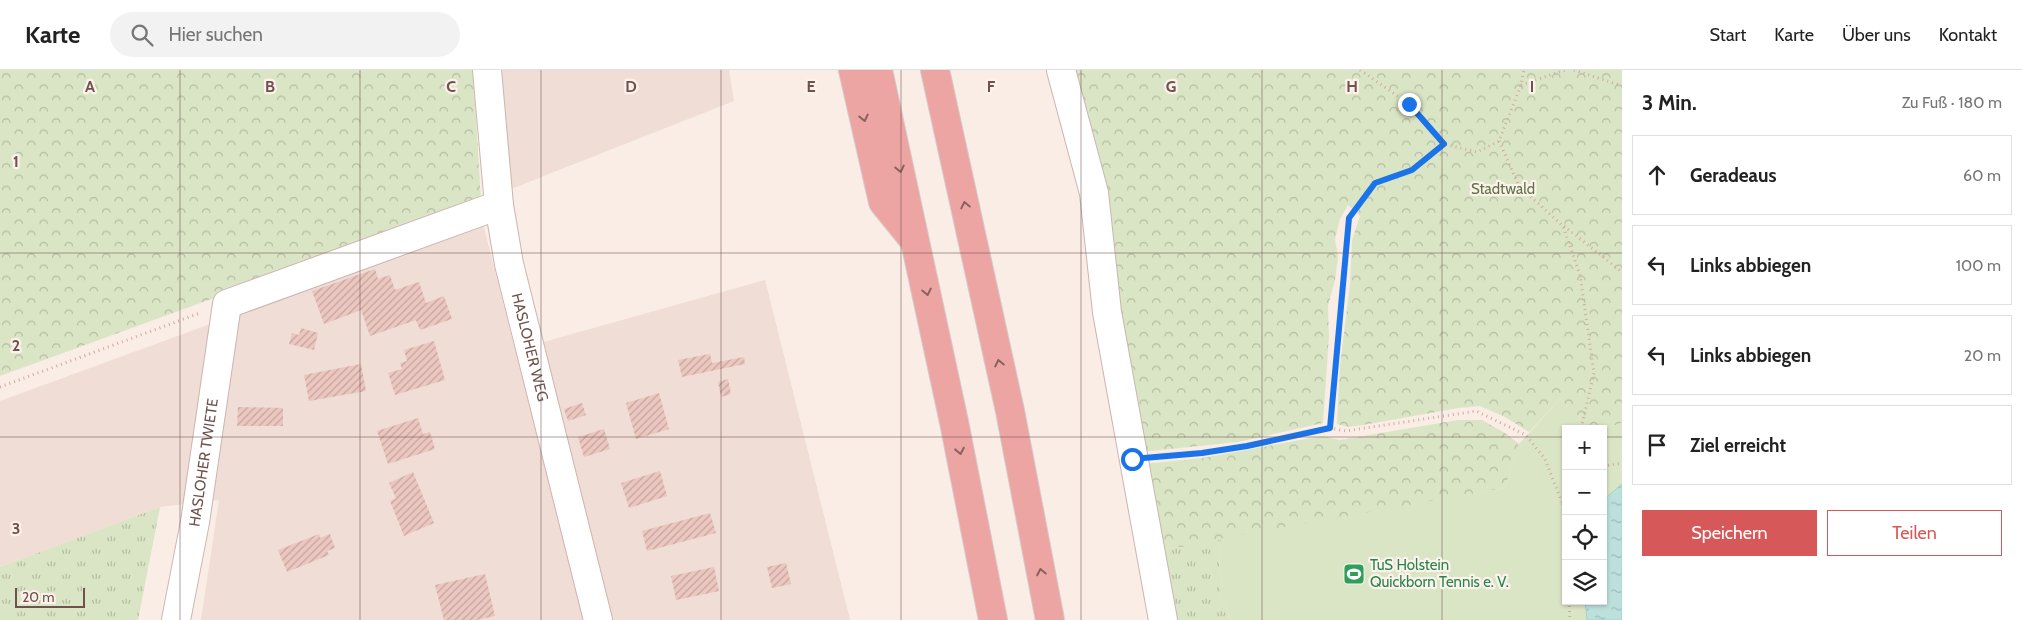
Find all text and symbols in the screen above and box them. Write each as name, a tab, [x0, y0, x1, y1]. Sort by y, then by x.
search box	[110, 12, 460, 57]
text: Karte	[25, 20, 80, 49]
icon: search	[128, 21, 156, 49]
text: Hier suchen	[168, 23, 263, 46]
text: Start	[1710, 24, 1746, 46]
text: Karte	[1774, 24, 1814, 46]
text: Über uns	[1842, 24, 1911, 46]
text: Kontakt	[1939, 24, 1997, 46]
text: A	[85, 77, 95, 96]
text: B	[265, 77, 275, 96]
text: C	[446, 77, 456, 96]
text: D	[625, 77, 637, 96]
text: E	[806, 77, 816, 96]
text: F	[987, 77, 996, 96]
text: G	[1166, 77, 1176, 96]
text: H	[1346, 77, 1358, 96]
text: I	[1530, 77, 1534, 96]
text: 3 Min.	[1642, 90, 1697, 115]
route end	[1398, 93, 1421, 116]
text: Zu Fuß · 180 m	[1902, 93, 2002, 112]
one-way arrow	[858, 113, 869, 122]
text: 1	[13, 152, 19, 171]
icon: ahead	[1643, 161, 1671, 189]
one-way arrow	[894, 164, 905, 173]
text: Geradeaus	[1690, 164, 1776, 187]
text: 60 m	[1963, 166, 2001, 185]
park label: Stadtwald	[1471, 180, 1535, 198]
one-way arrow	[960, 200, 971, 209]
icon: left	[1643, 251, 1671, 279]
text: Links abbiegen	[1690, 254, 1811, 277]
text: 100 m	[1956, 256, 2001, 275]
one-way arrow	[921, 288, 931, 296]
street label: HASLOHER WEG	[508, 291, 552, 403]
text: 2	[12, 336, 20, 355]
icon: left	[1643, 341, 1671, 369]
text: Links abbiegen	[1690, 344, 1811, 367]
text: 20 m	[1964, 346, 2001, 365]
one-way arrow	[994, 359, 1005, 368]
street label: HASLOHER TWIETE	[185, 397, 222, 528]
map controls	[1562, 425, 1607, 605]
button: +	[1562, 425, 1607, 470]
icon: arrive	[1643, 431, 1671, 459]
text: Ziel erreicht	[1690, 434, 1786, 457]
one-way arrow	[954, 447, 964, 456]
route start	[1121, 448, 1144, 471]
button: −	[1562, 470, 1607, 515]
button: Speichern	[1642, 510, 1817, 556]
button: Teilen	[1827, 510, 2002, 556]
button: locate	[1562, 515, 1607, 560]
text: 3	[12, 519, 20, 538]
place label: TuS Holstein Quickborn Tennis e. V.	[1370, 556, 1509, 591]
button: layers	[1562, 560, 1607, 605]
sports icon: TuS Holstein Quickborn Tennis e. V.	[1342, 562, 1366, 586]
one-way arrow	[1036, 568, 1047, 577]
scale bar	[15, 585, 85, 608]
text: 20 m	[22, 588, 55, 606]

